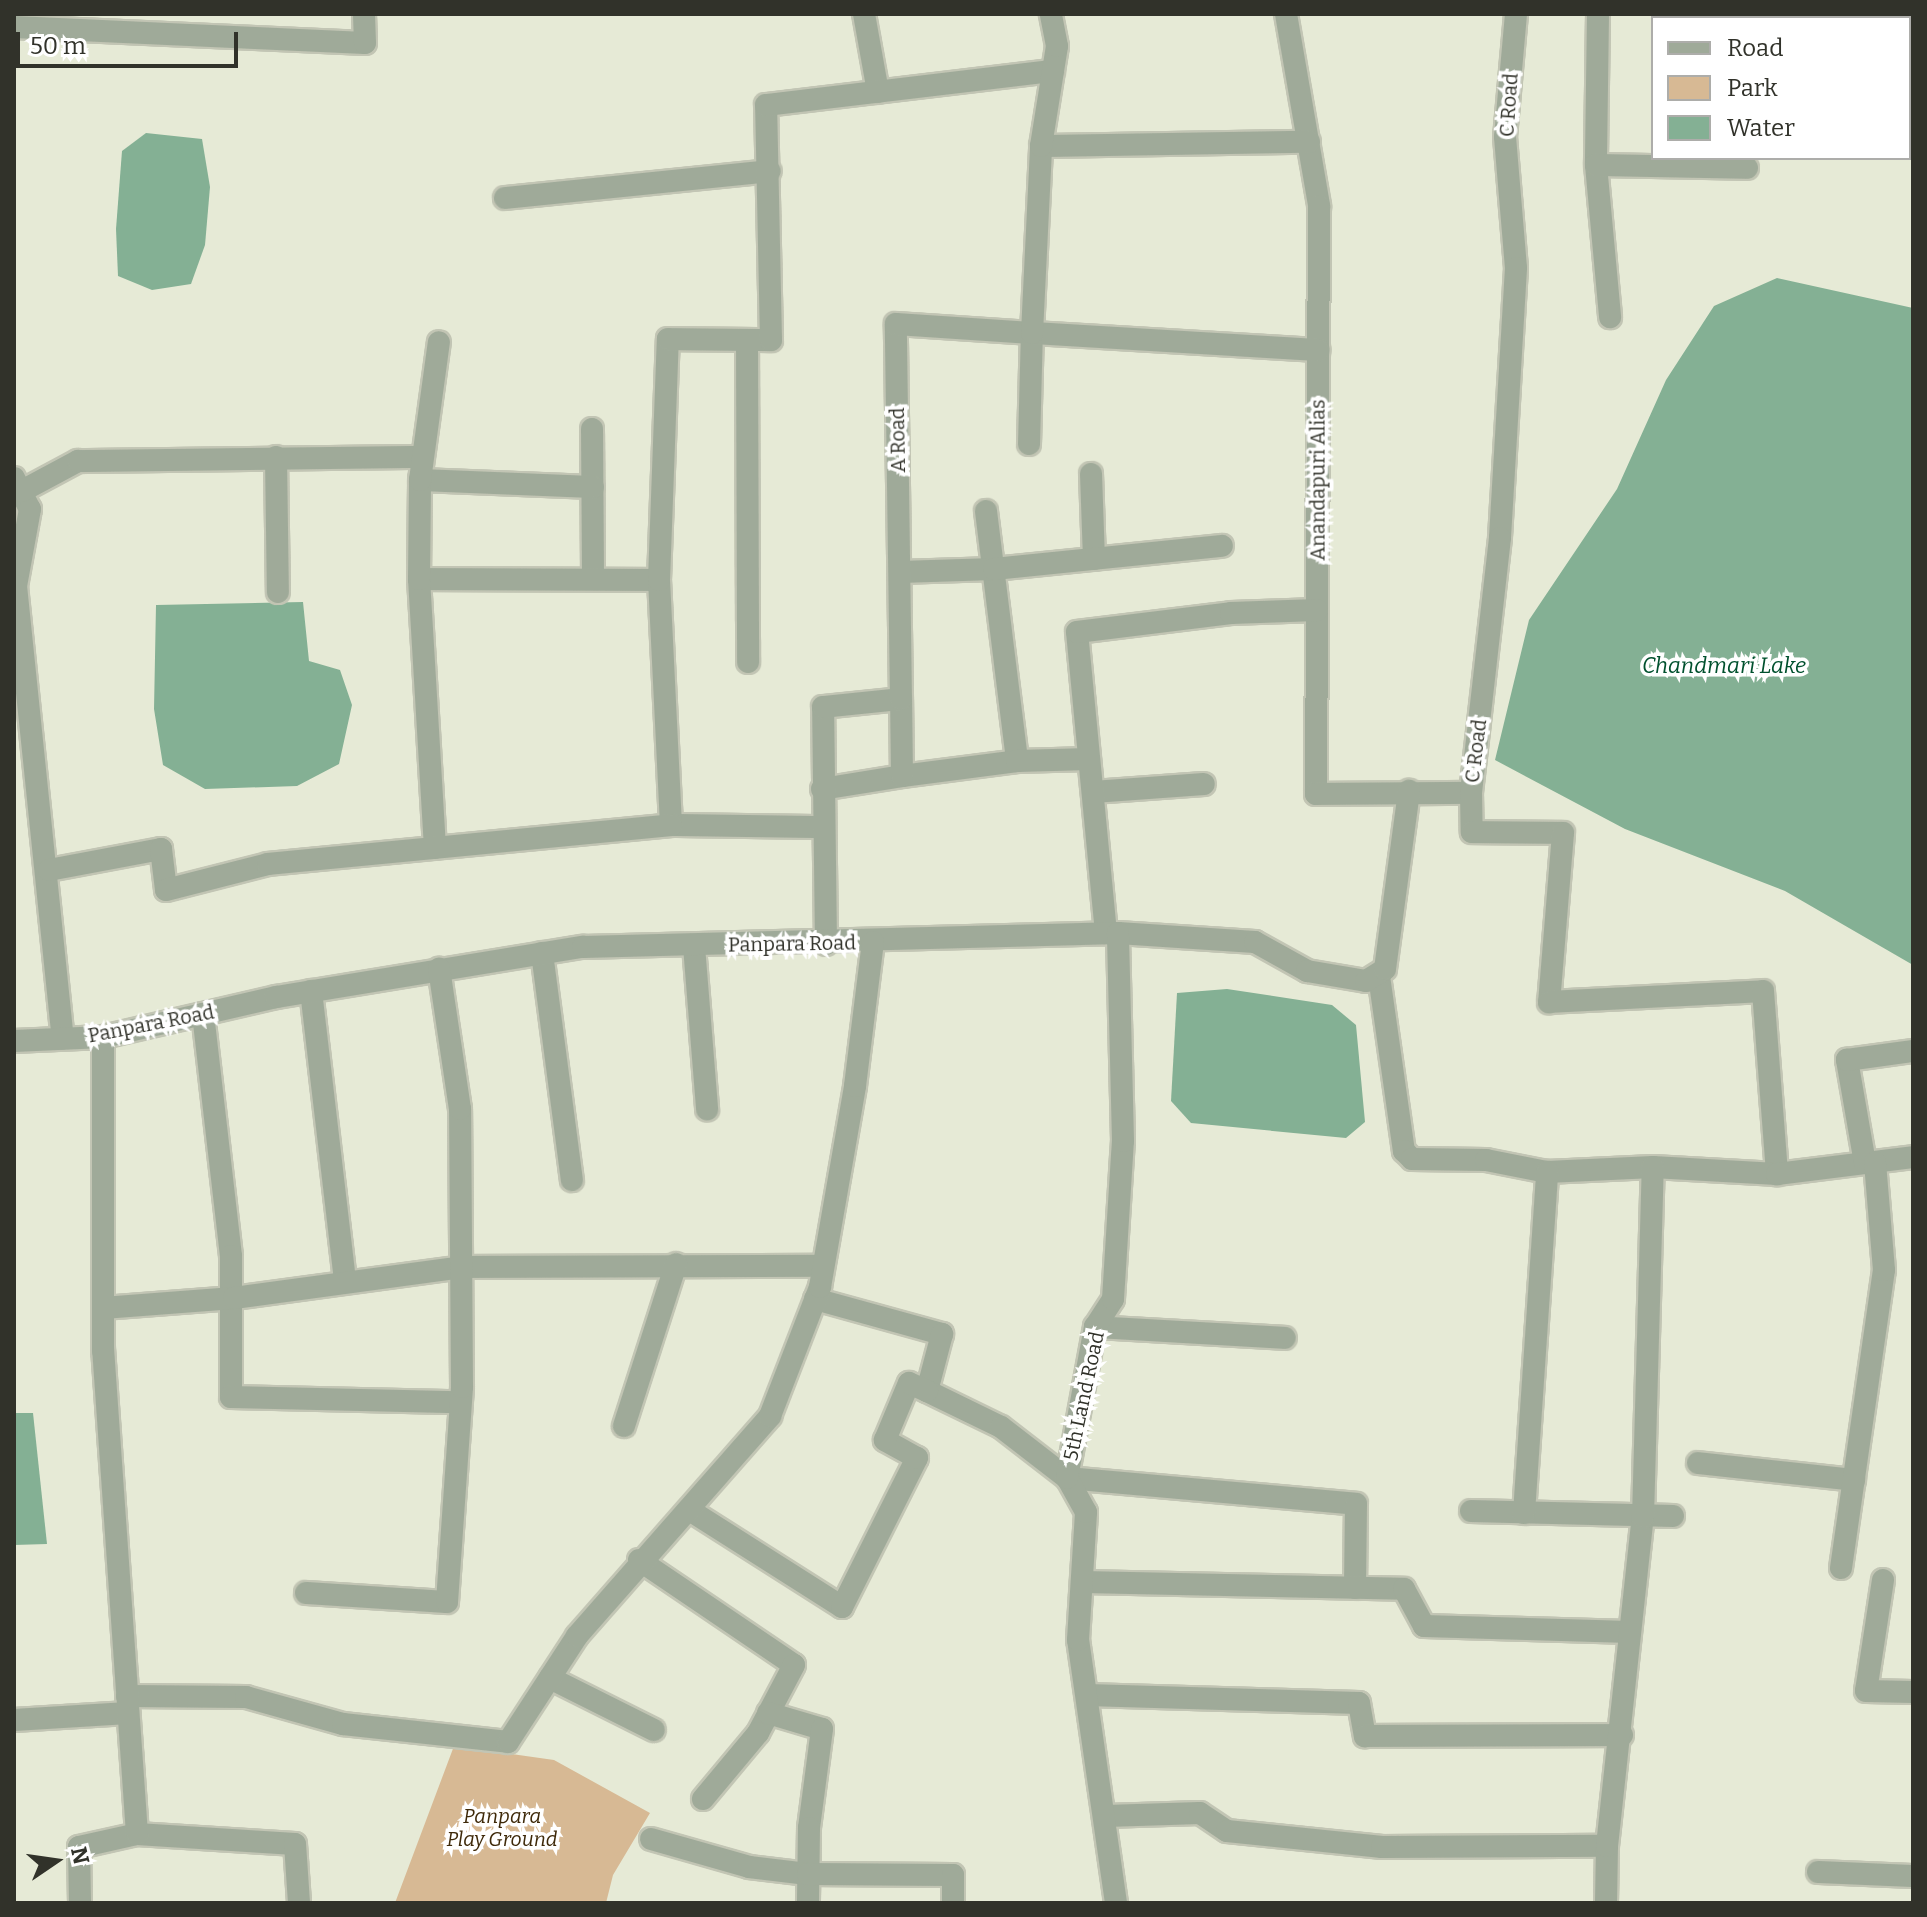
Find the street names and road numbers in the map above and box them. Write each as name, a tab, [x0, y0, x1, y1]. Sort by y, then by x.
street label: C Road	[1495, 72, 1523, 138]
street label: Anandapuri Alias	[1306, 399, 1330, 561]
street label: A Road	[885, 407, 911, 473]
street label: C Road	[1460, 718, 1492, 784]
street label: Panpara Road	[728, 931, 856, 957]
street label: Panpara Road	[86, 1000, 216, 1048]
street label: 5th Land Road	[1059, 1329, 1109, 1463]

